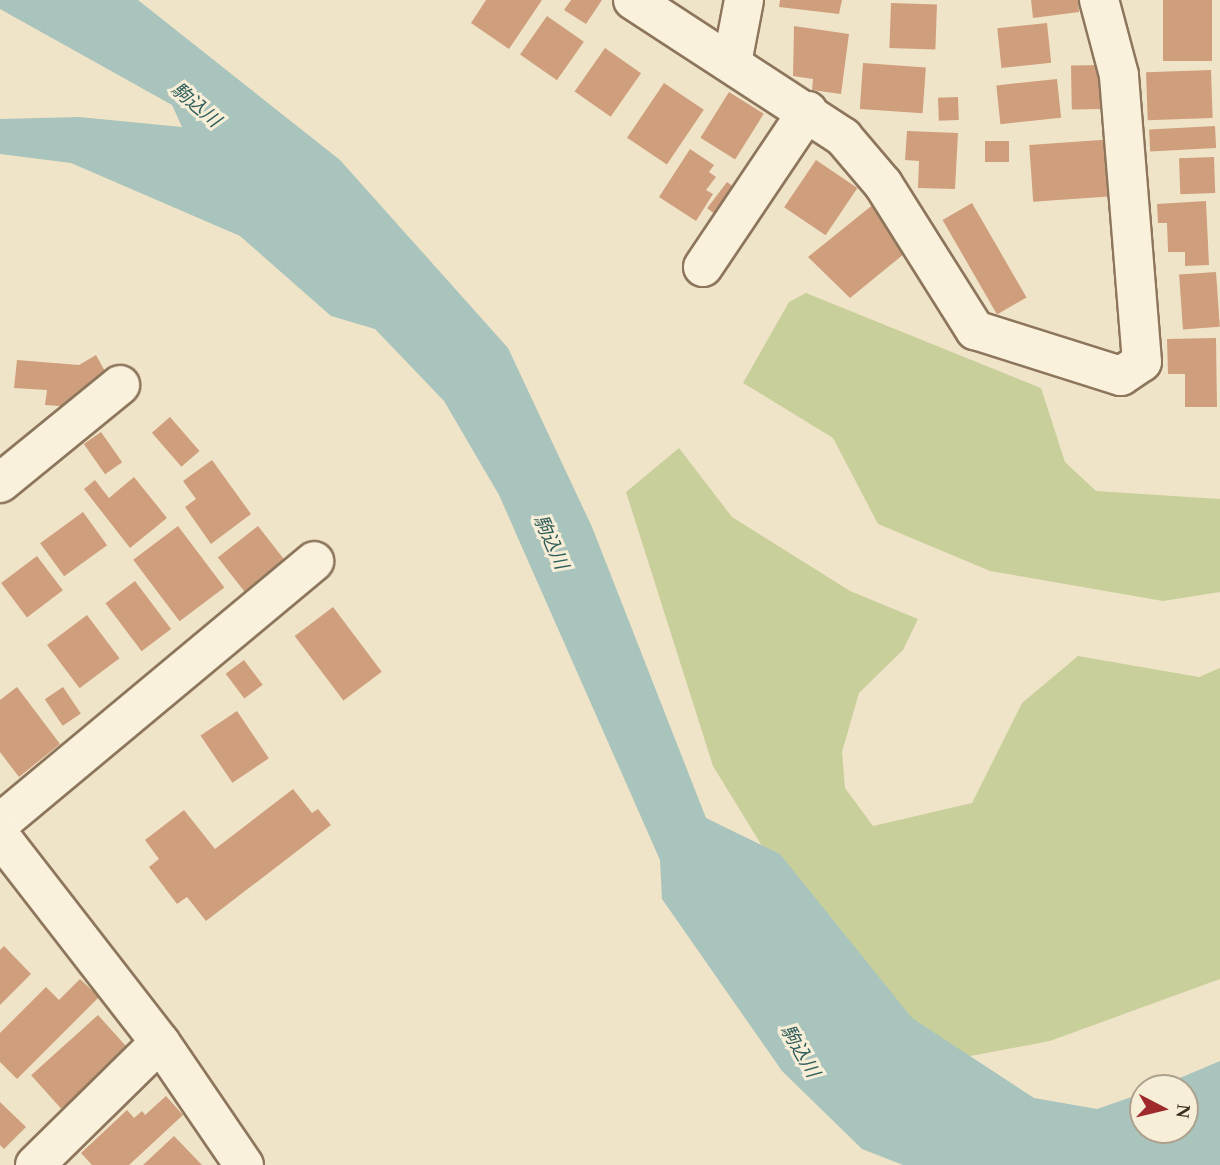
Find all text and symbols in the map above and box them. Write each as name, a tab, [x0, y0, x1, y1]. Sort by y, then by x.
water label: 駒込川	[167, 78, 225, 132]
water label: 駒込川	[529, 511, 573, 573]
water label: 駒込川	[776, 1021, 824, 1081]
north arrow	[1129, 1074, 1199, 1144]
text: N	[1172, 1103, 1195, 1119]

